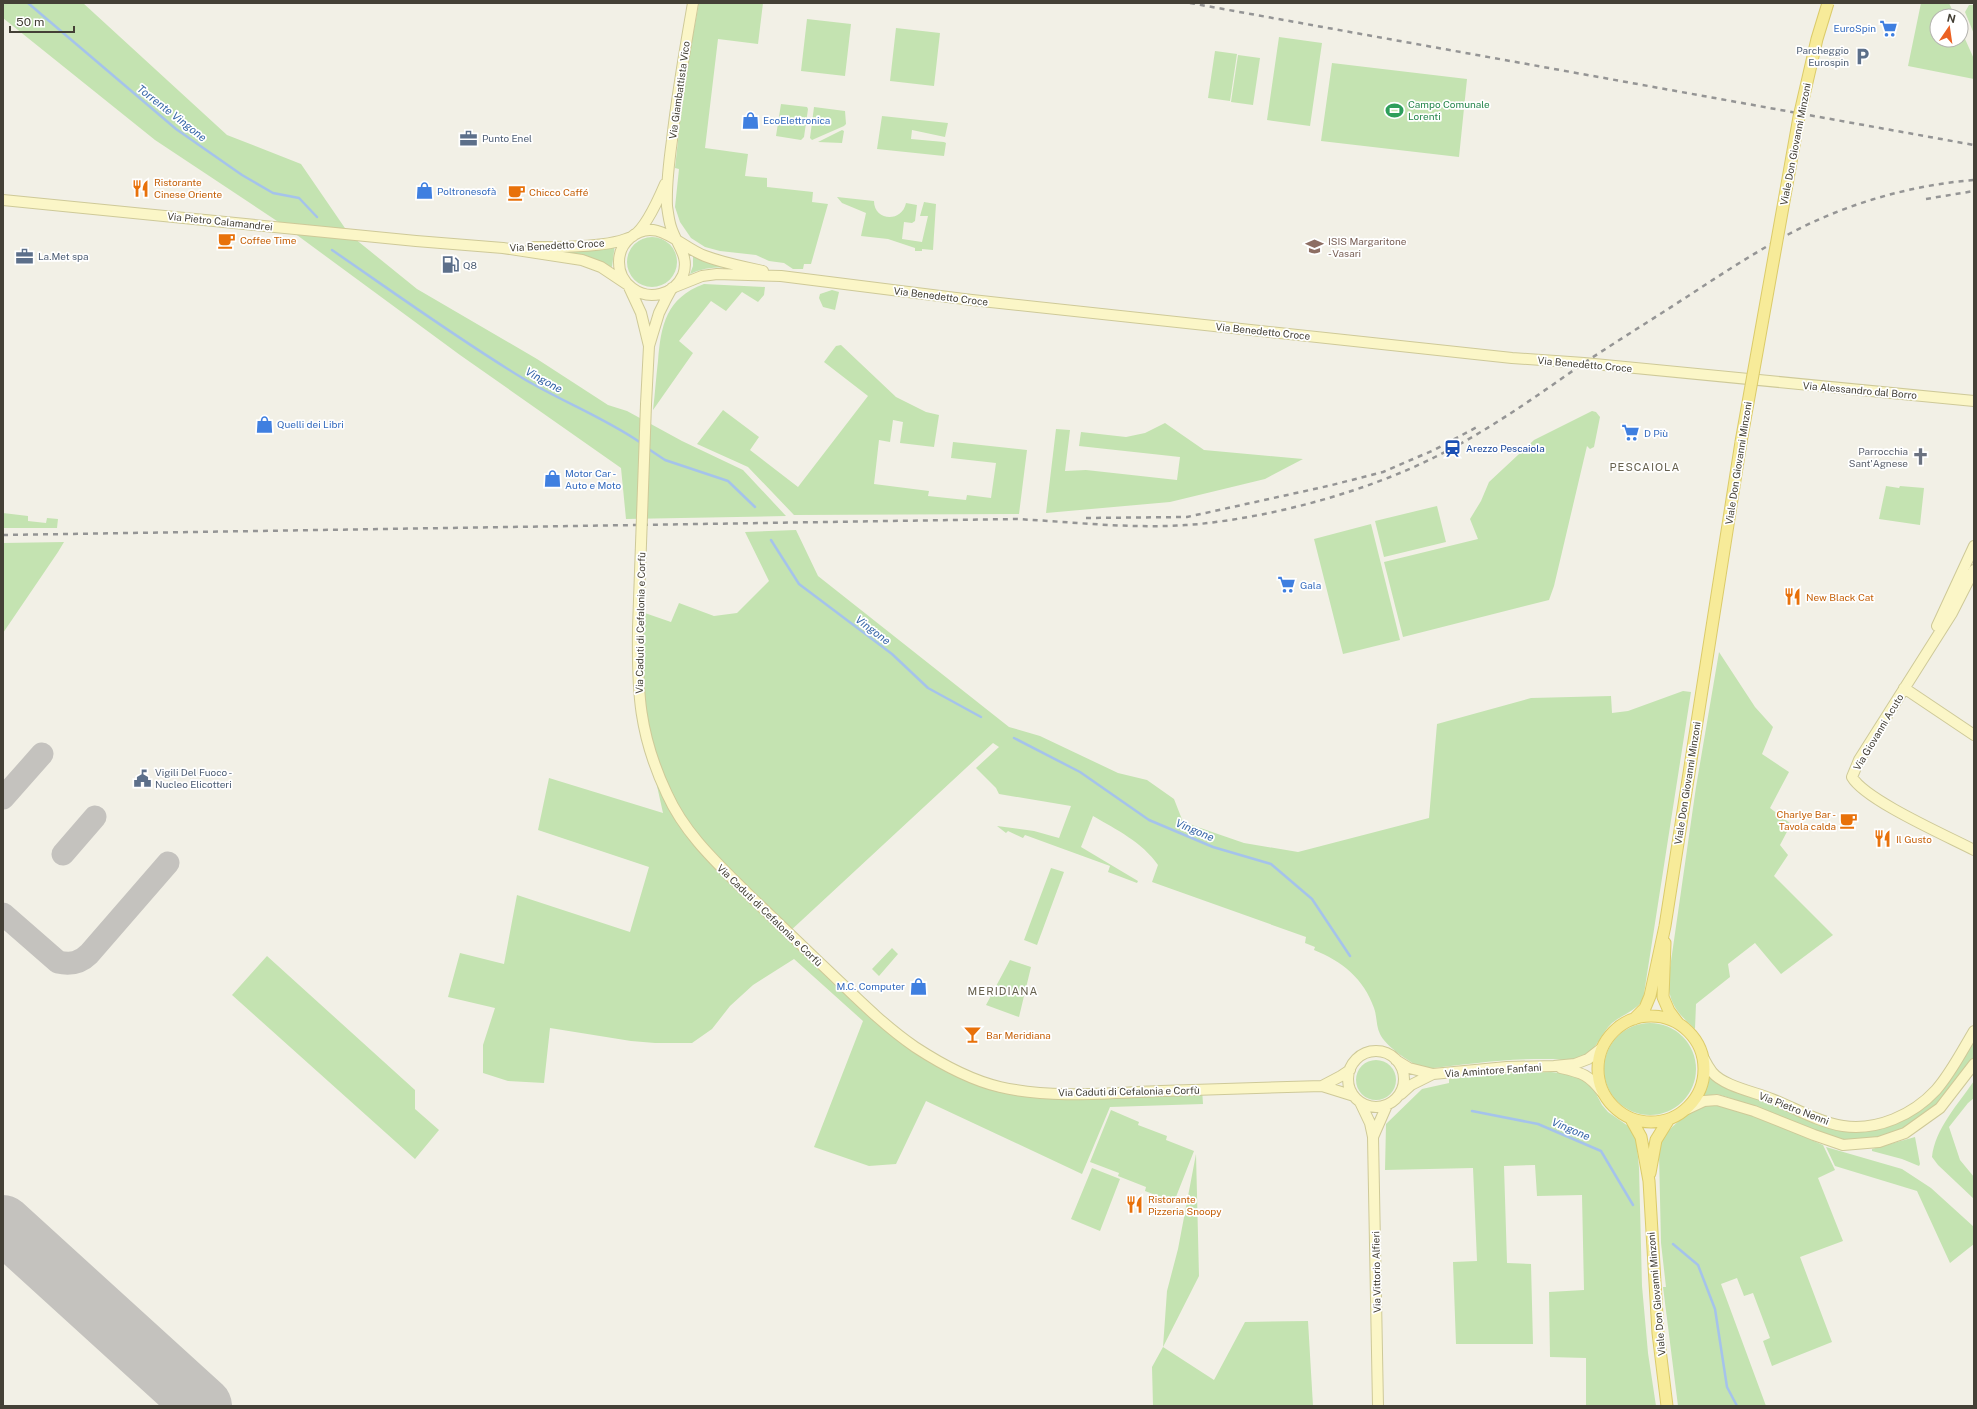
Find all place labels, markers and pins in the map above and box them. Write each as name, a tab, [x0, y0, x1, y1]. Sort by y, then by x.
supermarket icon: EuroSpin	[1879, 18, 1899, 38]
place label: EuroSpin	[1834, 22, 1876, 34]
place label: Parcheggio Eurospin	[1796, 44, 1849, 68]
parking icon: Parcheggio Eurospin	[1852, 46, 1872, 66]
place label: Campo Comunale Lorenti	[1408, 98, 1490, 122]
sports icon: Campo Comunale Lorenti	[1385, 100, 1405, 120]
shop icon: EcoElettronica	[740, 110, 760, 130]
place label: EcoElettronica	[763, 114, 830, 126]
office icon: Punto Enel	[459, 128, 479, 148]
place label: Punto Enel	[482, 132, 532, 144]
place label: Ristorante Cinese Oriente	[154, 176, 223, 200]
restaurant icon: Ristorante Cinese Oriente	[131, 178, 151, 198]
shop icon: Poltronesofà	[414, 181, 434, 201]
cafe icon: Chicco Caffé	[506, 182, 526, 202]
place label: Poltronesofà	[437, 185, 496, 197]
place label: Chicco Caffé	[529, 186, 589, 198]
cafe icon: Coffee Time	[217, 230, 237, 250]
place label: Coffee Time	[240, 234, 297, 246]
place label: ISIS Margaritone - Vasari	[1328, 235, 1407, 259]
school or university icon: ISIS Margaritone - Vasari	[1305, 237, 1325, 257]
office icon: La.Met spa	[15, 246, 35, 266]
place label: La.Met spa	[38, 250, 88, 262]
fuel station icon: Q8	[440, 255, 460, 275]
place label: Q8	[463, 259, 477, 271]
shop icon: Quelli dei Libri	[254, 414, 274, 434]
place label: Quelli dei Libri	[277, 418, 344, 430]
supermarket icon: D Più	[1621, 423, 1641, 443]
place label: D Più	[1644, 427, 1668, 439]
station icon: Arezzo Pescaiola	[1443, 438, 1463, 458]
place label: Arezzo Pescaiola	[1466, 442, 1545, 454]
place label: Parrocchia Sant'Agnese	[1849, 445, 1908, 469]
church icon: Parrocchia Sant'Agnese	[1911, 447, 1931, 467]
place label: Motor Car - Auto e Moto	[565, 467, 621, 491]
shop icon: Motor Car - Auto e Moto	[542, 469, 562, 489]
supermarket icon: Gala	[1277, 575, 1297, 595]
place label: Gala	[1300, 579, 1321, 591]
restaurant icon: New Black Cat	[1783, 587, 1803, 607]
place label: New Black Cat	[1806, 591, 1874, 603]
place label: Vigili Del Fuoco - Nucleo Elicotteri	[155, 766, 233, 790]
public building icon: Vigili Del Fuoco - Nucleo Elicotteri	[132, 768, 152, 788]
place label: Charlye Bar - Tavola calda	[1777, 808, 1836, 832]
cafe icon: Charlye Bar - Tavola calda	[1839, 810, 1859, 830]
restaurant icon: Il Gusto	[1873, 829, 1893, 849]
place label: Il Gusto	[1896, 833, 1932, 845]
shop icon: M.C. Computer	[908, 976, 928, 996]
place label: M.C. Computer	[837, 980, 905, 992]
bar icon: Bar Meridiana	[963, 1025, 983, 1045]
place label: Bar Meridiana	[986, 1029, 1051, 1041]
place label: Ristorante Pizzeria Snoopy	[1148, 1193, 1222, 1217]
restaurant icon: Ristorante Pizzeria Snoopy	[1125, 1195, 1145, 1215]

